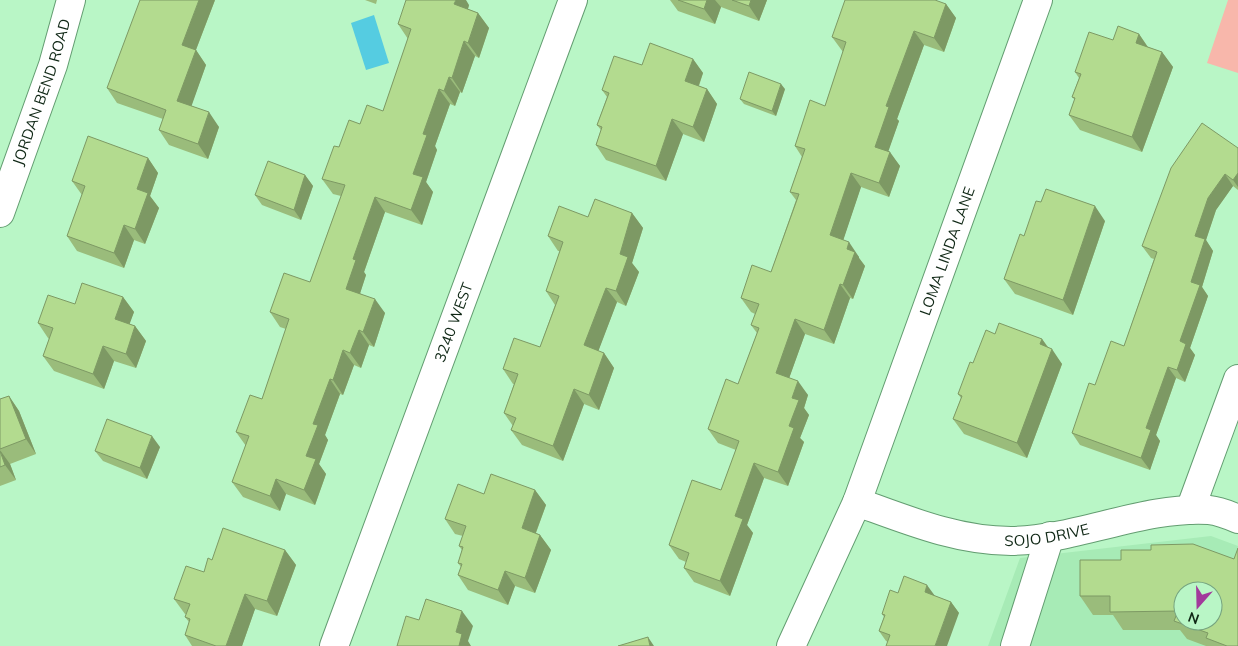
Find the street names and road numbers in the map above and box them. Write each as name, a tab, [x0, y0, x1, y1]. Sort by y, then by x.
street label: JORDAN BEND ROAD	[8, 17, 74, 168]
street label: LOMA LINDA LANE	[915, 184, 979, 318]
street label: 3240 WEST	[430, 280, 477, 365]
street label: SOJO DRIVE	[1004, 519, 1091, 550]

